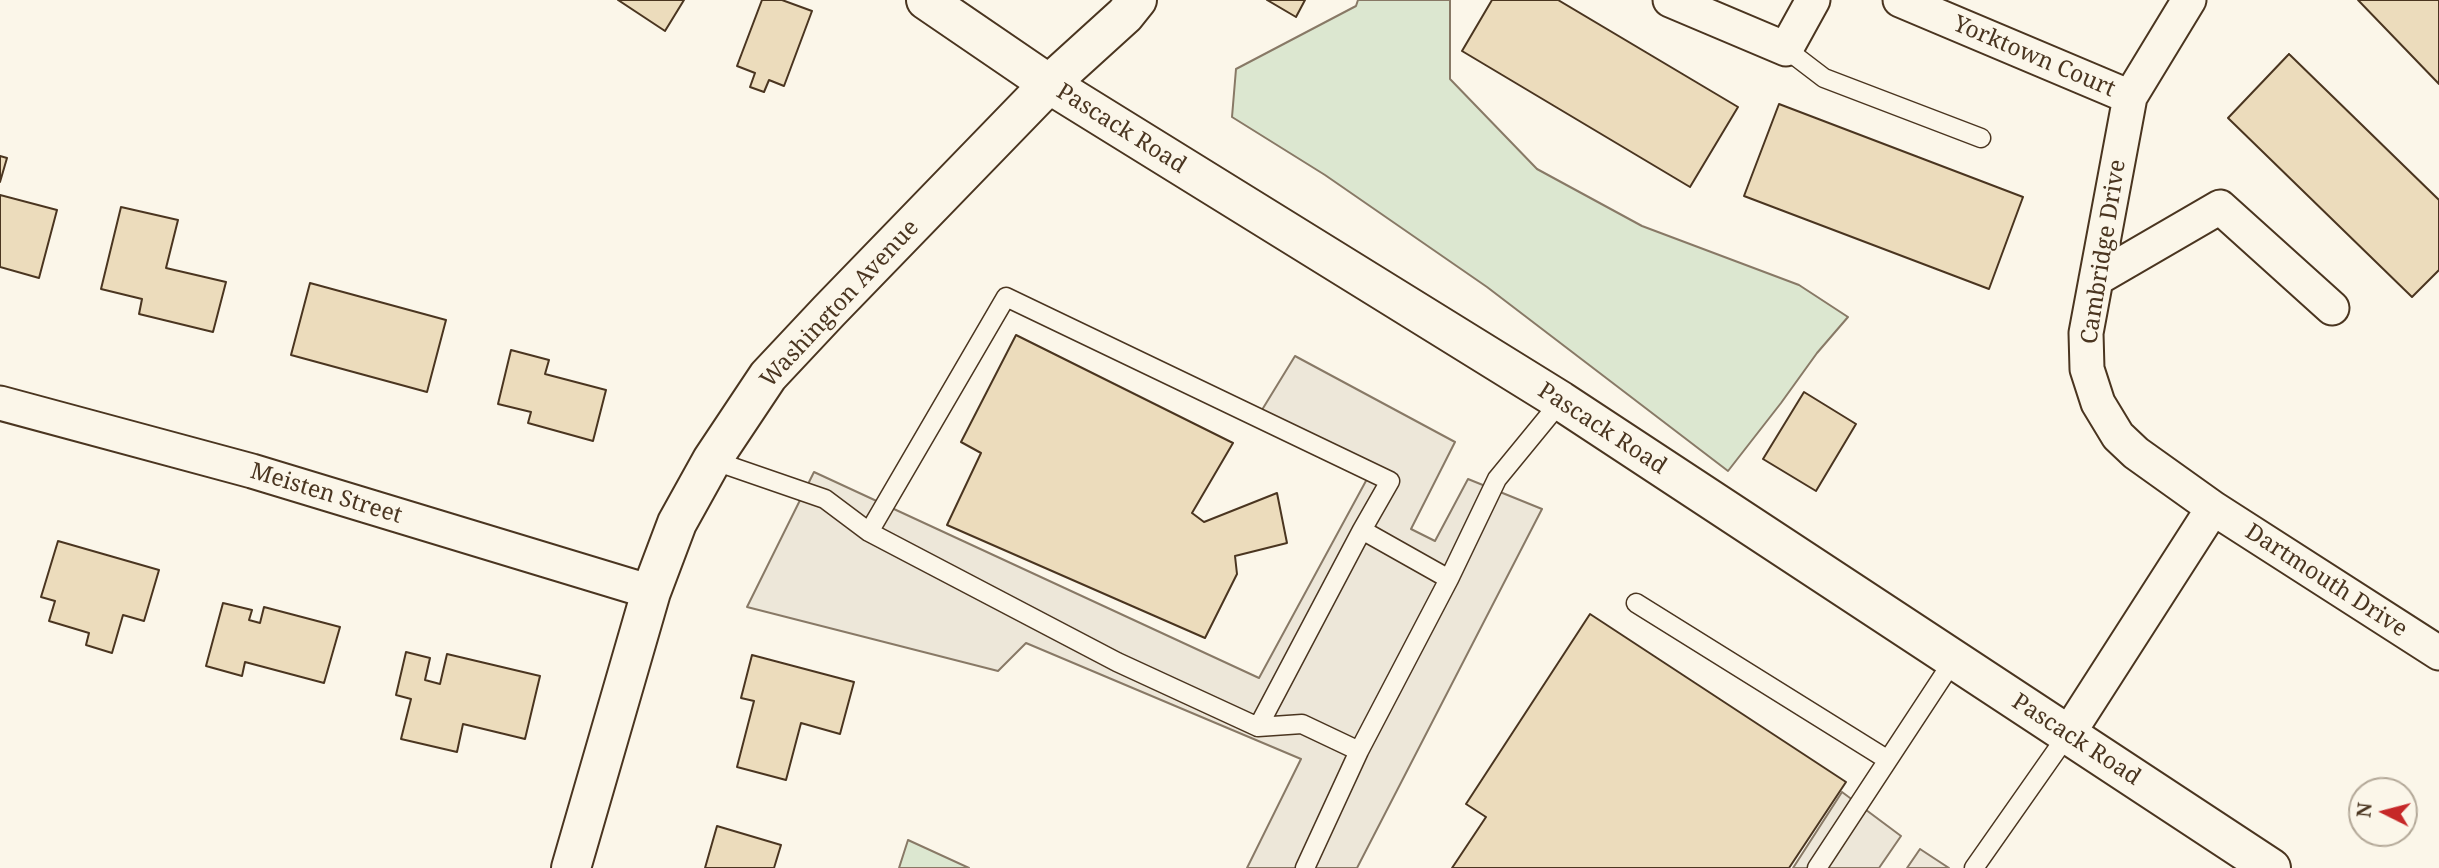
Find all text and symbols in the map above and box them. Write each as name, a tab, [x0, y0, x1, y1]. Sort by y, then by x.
street label: Yorktown Court	[1949, 10, 2119, 104]
street label: Pascack Road	[1051, 78, 1191, 180]
street label: Cambridge Drive	[2076, 158, 2132, 346]
street label: Washington Avenue	[755, 214, 925, 394]
street label: Pascack Road	[1533, 377, 1671, 481]
street label: Meisten Street	[247, 458, 405, 530]
street label: Dartmouth Drive	[2240, 518, 2412, 644]
street label: Pascack Road	[2007, 688, 2145, 792]
north arrow	[2348, 777, 2418, 847]
text: N	[2350, 801, 2378, 819]

